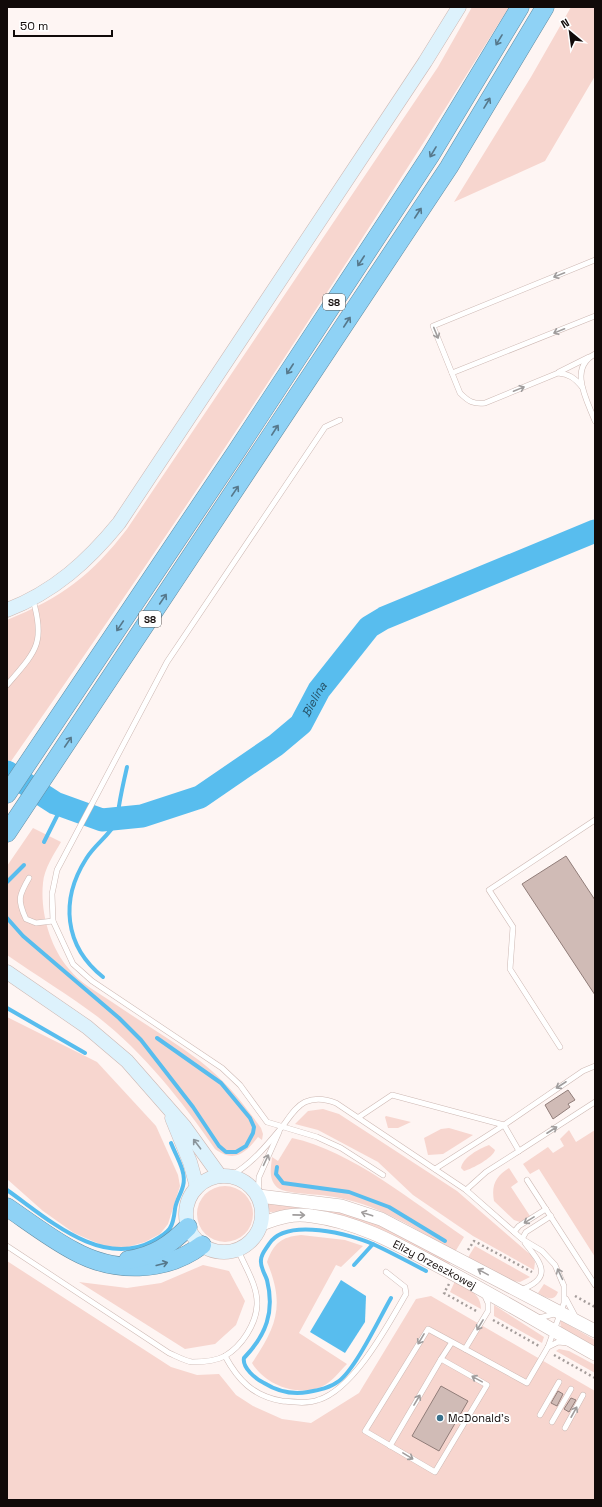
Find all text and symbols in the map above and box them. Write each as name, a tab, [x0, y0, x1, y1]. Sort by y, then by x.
scale bar	[14, 12, 112, 38]
north arrow	[550, 12, 590, 52]
text: N	[559, 15, 572, 31]
text: 50 m	[20, 18, 48, 34]
one-way arrow	[495, 34, 503, 46]
one-way arrow	[484, 97, 492, 109]
one-way arrow	[428, 146, 436, 158]
one-way arrow	[415, 207, 423, 219]
one-way arrow	[357, 255, 365, 267]
one-way arrow	[553, 271, 565, 279]
road number: S8	[323, 294, 345, 310]
one-way arrow	[343, 316, 351, 327]
one-way arrow	[432, 327, 440, 339]
one-way arrow	[553, 327, 565, 335]
one-way arrow	[286, 364, 294, 375]
one-way arrow	[513, 384, 525, 392]
one-way arrow	[271, 425, 279, 436]
one-way arrow	[231, 486, 239, 497]
one-way arrow	[159, 594, 167, 605]
road number: S8	[139, 611, 161, 627]
one-way arrow	[116, 620, 124, 631]
water label: Bielina	[298, 678, 331, 720]
one-way arrow	[64, 737, 72, 748]
one-way arrow	[556, 1081, 567, 1089]
one-way arrow	[546, 1126, 557, 1134]
one-way arrow	[193, 1138, 201, 1149]
one-way arrow	[263, 1155, 270, 1167]
one-way arrow	[360, 1210, 373, 1217]
one-way arrow	[292, 1211, 305, 1219]
one-way arrow	[524, 1216, 535, 1224]
street label: Elizy Orzeszkowej	[391, 1237, 479, 1292]
one-way arrow	[155, 1260, 168, 1267]
one-way arrow	[477, 1268, 489, 1276]
one-way arrow	[556, 1268, 563, 1280]
one-way arrow	[475, 1319, 483, 1331]
one-way arrow	[417, 1333, 425, 1345]
one-way arrow	[471, 1375, 483, 1383]
one-way arrow	[413, 1394, 421, 1406]
one-way arrow	[570, 1406, 578, 1418]
place label: McDonald's	[448, 1411, 510, 1425]
marker: McDonald's	[435, 1413, 445, 1423]
one-way arrow	[402, 1453, 414, 1461]

